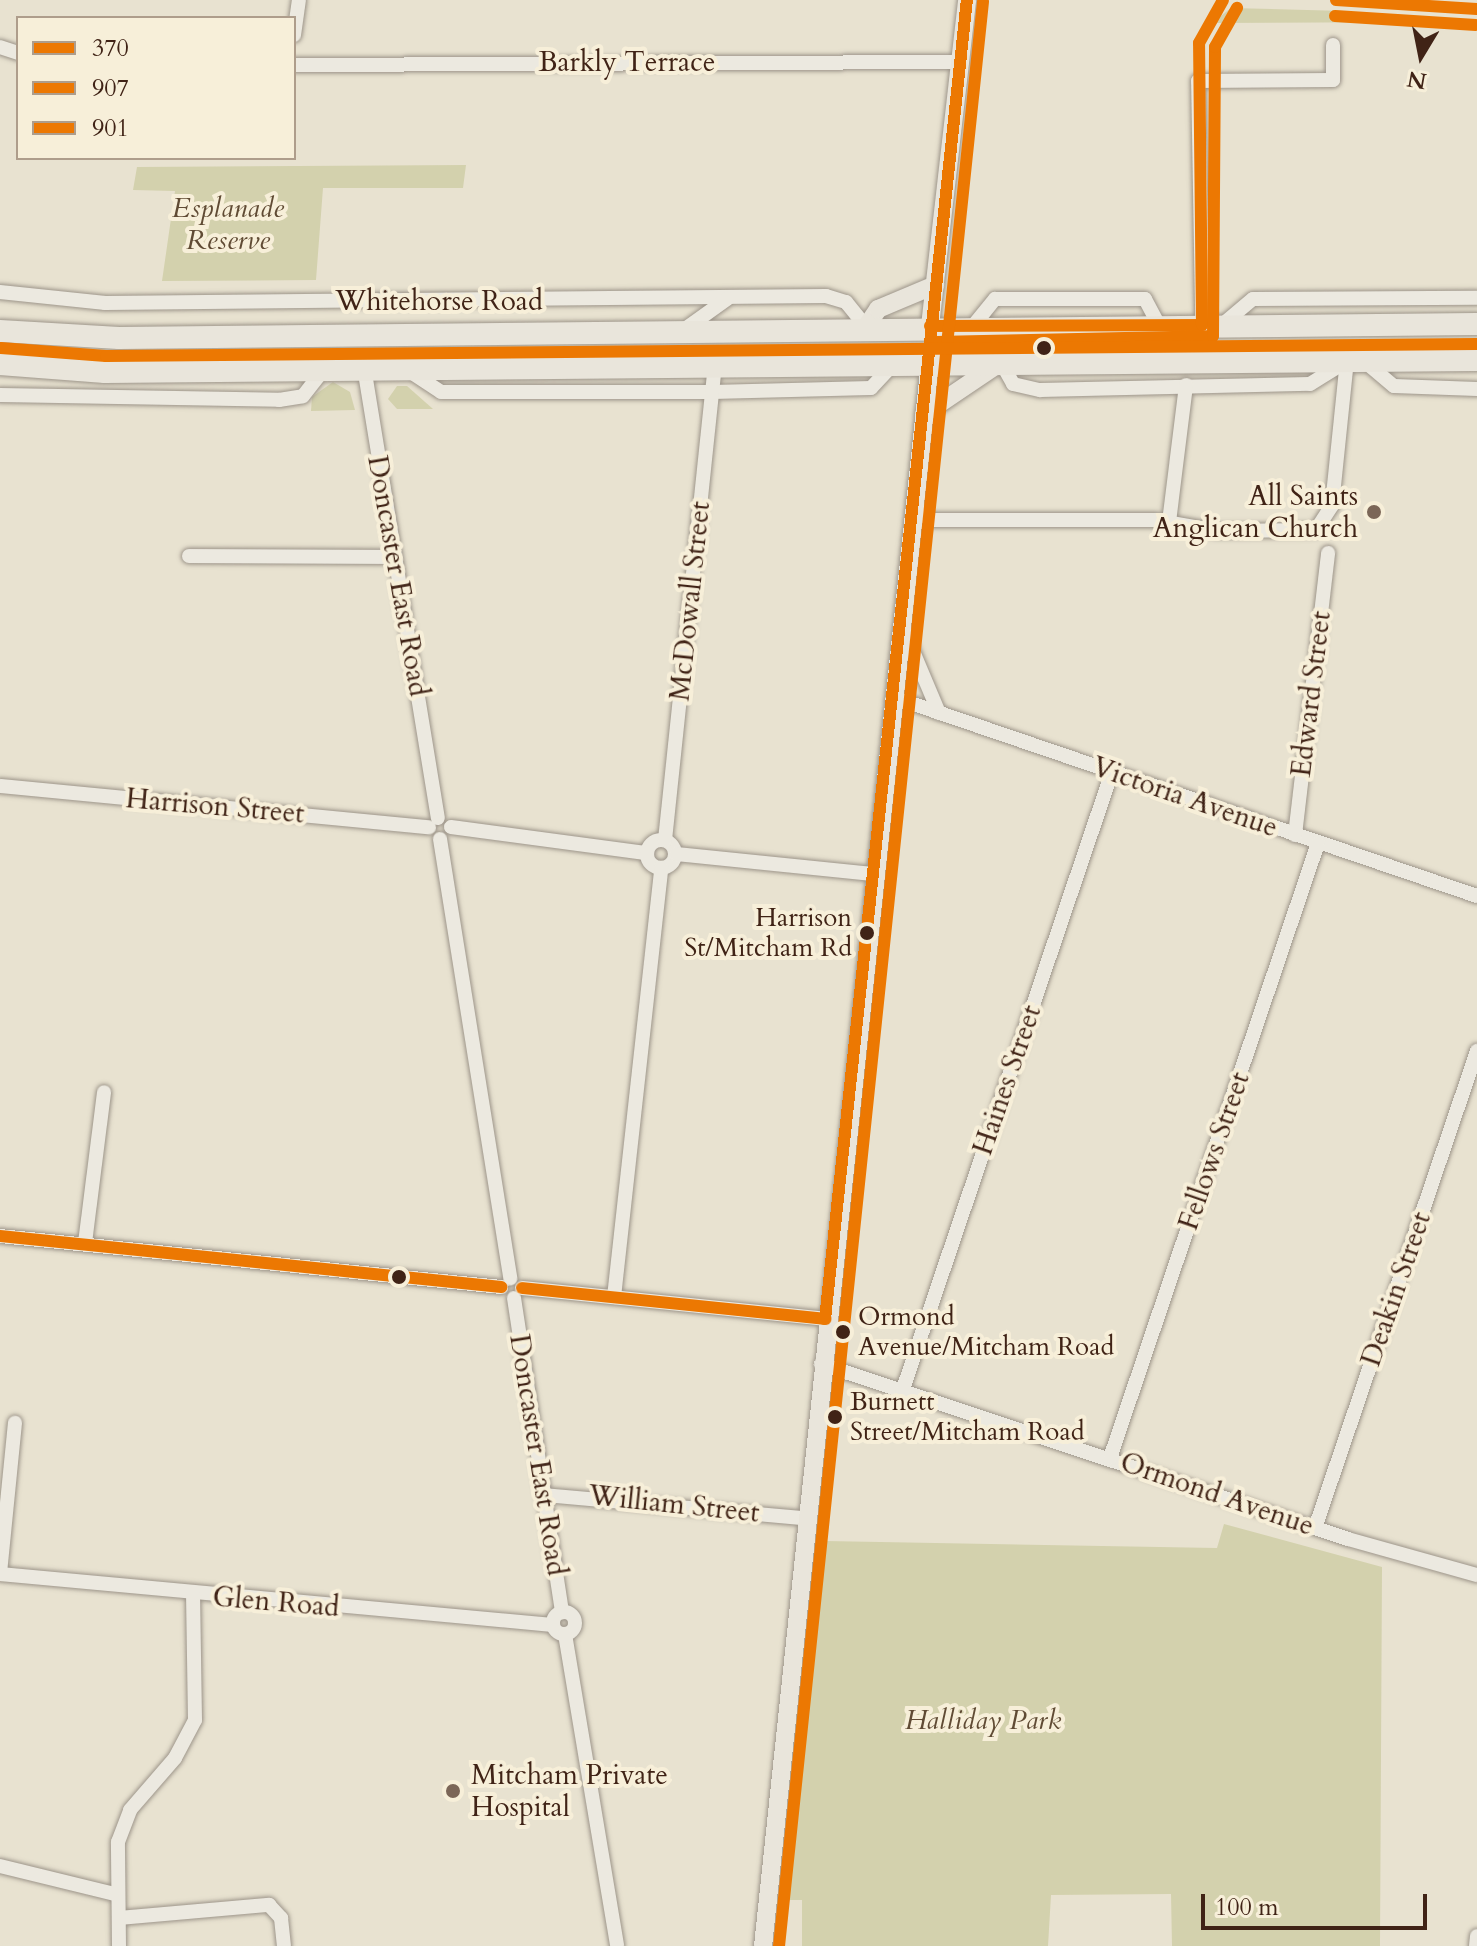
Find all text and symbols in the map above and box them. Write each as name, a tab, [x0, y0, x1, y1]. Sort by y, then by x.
legend	[16, 16, 296, 160]
north arrow	[1381, 16, 1461, 96]
text: 370	[92, 32, 129, 65]
street label: Barkly Terrace	[538, 45, 716, 79]
text: N	[1405, 63, 1429, 96]
text: 907	[92, 72, 129, 105]
text: 901	[92, 112, 129, 145]
park label: Esplanade Reserve	[172, 191, 284, 257]
street label: Whitehorse Road	[335, 284, 543, 318]
unlabelled marker	[1036, 340, 1052, 356]
street label: Doncaster East Road	[360, 453, 436, 699]
place label: All Saints Anglican Church	[1153, 479, 1358, 545]
street label: McDowall Street	[663, 499, 717, 703]
marker: All Saints Anglican Church	[1365, 503, 1383, 521]
street label: Edward Street	[1284, 609, 1338, 779]
street label: Victoria Avenue	[1088, 750, 1282, 844]
street label: Harrison Street	[124, 781, 306, 831]
place label: Harrison St/Mitcham Rd	[684, 902, 852, 964]
marker: Harrison St/Mitcham Rd	[859, 925, 875, 941]
street label: Haines Street	[966, 1001, 1048, 1159]
street label: Fellows Street	[1171, 1068, 1257, 1234]
street label: Deakin Street	[1354, 1207, 1438, 1371]
unlabelled marker	[391, 1269, 407, 1285]
place label: Ormond Avenue/Mitcham Road	[858, 1301, 1114, 1362]
marker: Ormond Avenue/Mitcham Road	[835, 1324, 851, 1340]
street label: Doncaster East Road	[502, 1332, 574, 1578]
place label: Burnett Street/Mitcham Road	[850, 1386, 1084, 1448]
marker: Burnett Street/Mitcham Road	[827, 1409, 843, 1425]
street label: Ormond Avenue	[1116, 1445, 1318, 1543]
street label: William Street	[587, 1478, 761, 1530]
street label: Glen Road	[211, 1580, 341, 1624]
park label: Halliday Park	[905, 1703, 1061, 1737]
place label: Mitcham Private Hospital	[471, 1758, 668, 1824]
marker: Mitcham Private Hospital	[442, 1780, 464, 1802]
scale bar	[1205, 1878, 1431, 1928]
text: 100 m	[1215, 1891, 1279, 1924]

